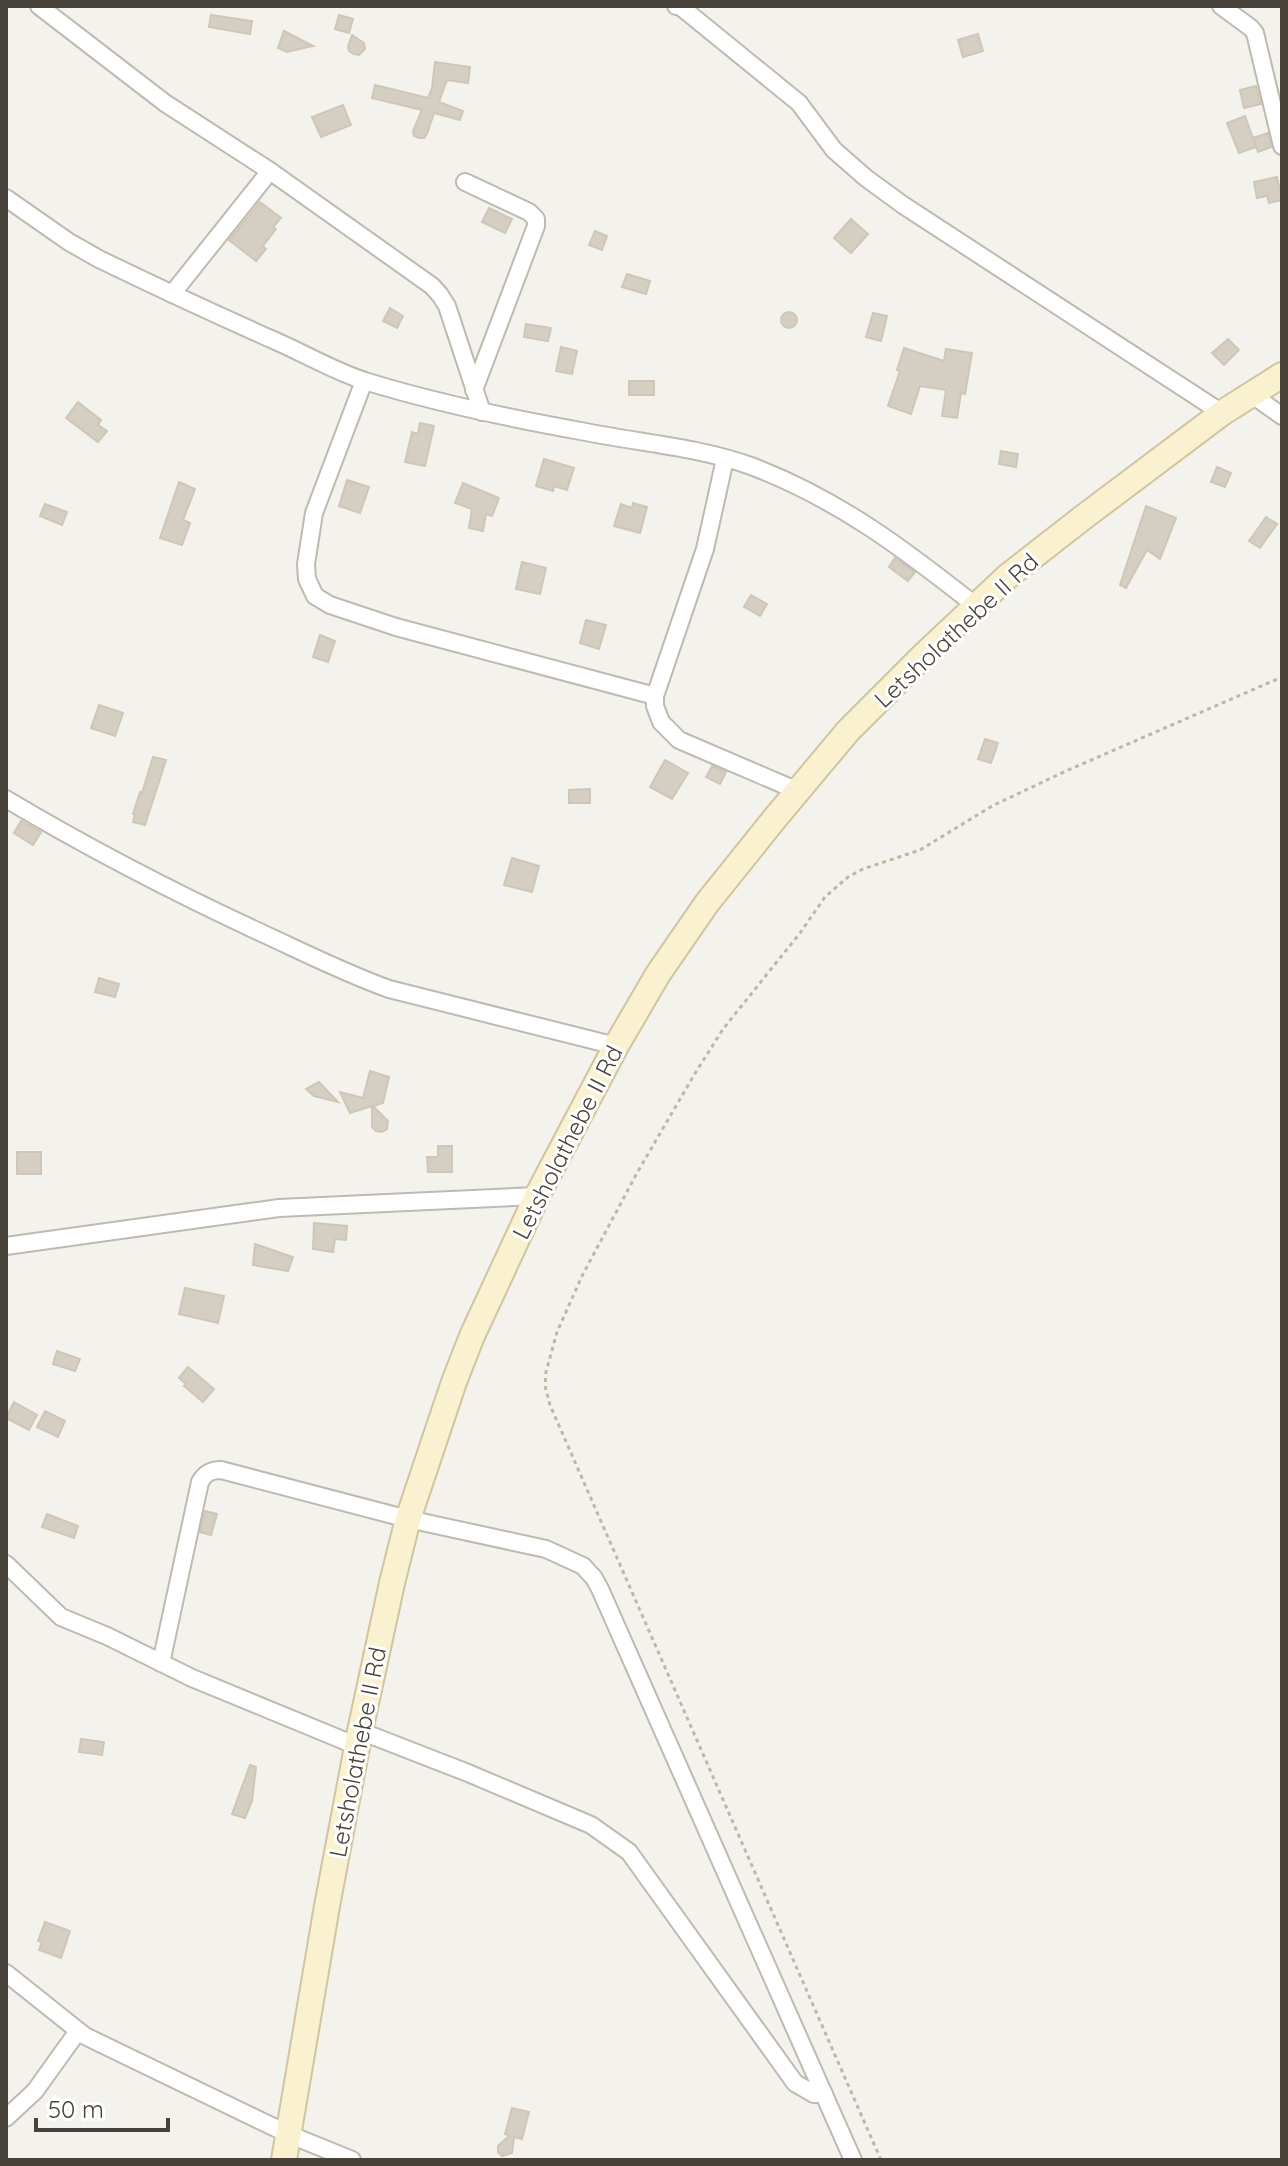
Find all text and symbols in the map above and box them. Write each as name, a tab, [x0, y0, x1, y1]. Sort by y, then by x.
street label: Letsholathebe II Rd	[868, 546, 1044, 714]
street label: Letsholathebe II Rd	[505, 1040, 629, 1244]
street label: Letsholathebe II Rd	[322, 1644, 392, 1860]
scale bar	[36, 2082, 168, 2132]
text: 50 m	[48, 2094, 104, 2124]

